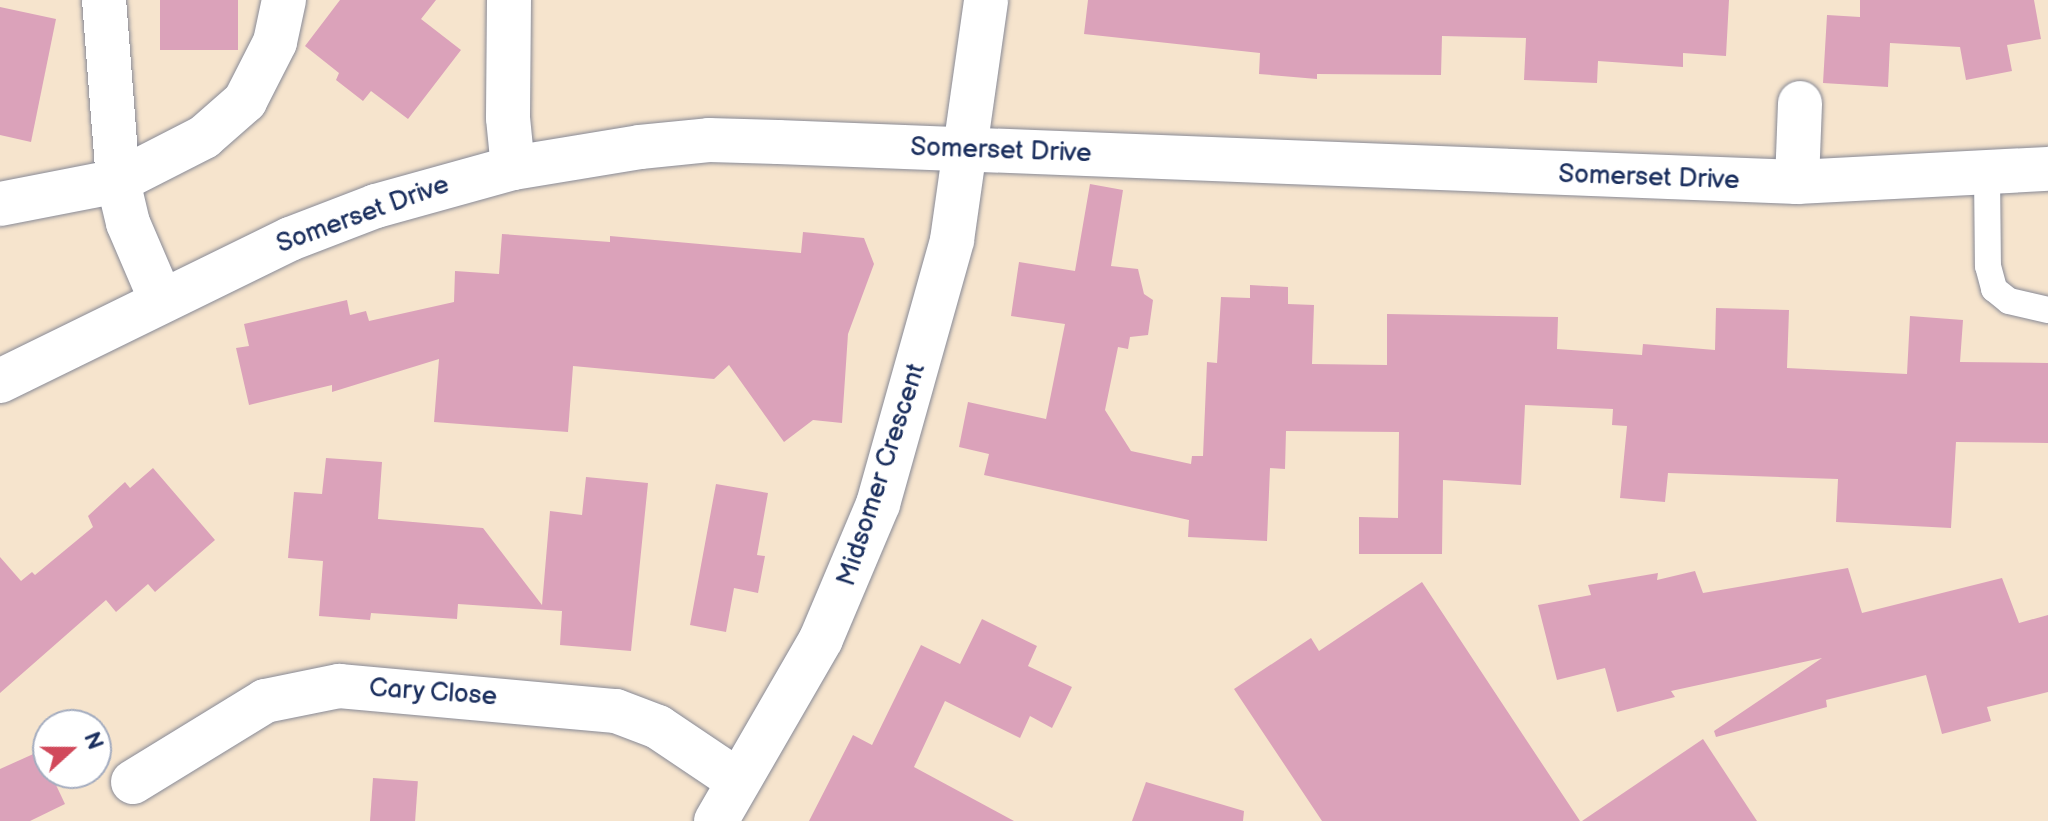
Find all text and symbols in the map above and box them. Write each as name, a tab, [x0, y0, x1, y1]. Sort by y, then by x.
street label: Somerset Drive	[910, 132, 1092, 170]
street label: Somerset Drive	[1558, 159, 1740, 197]
street label: Somerset Drive	[273, 169, 453, 261]
street label: Midsomer Crescent	[831, 360, 933, 590]
street label: Cary Close	[367, 673, 499, 713]
north arrow	[32, 709, 112, 789]
text: N	[77, 728, 109, 753]

